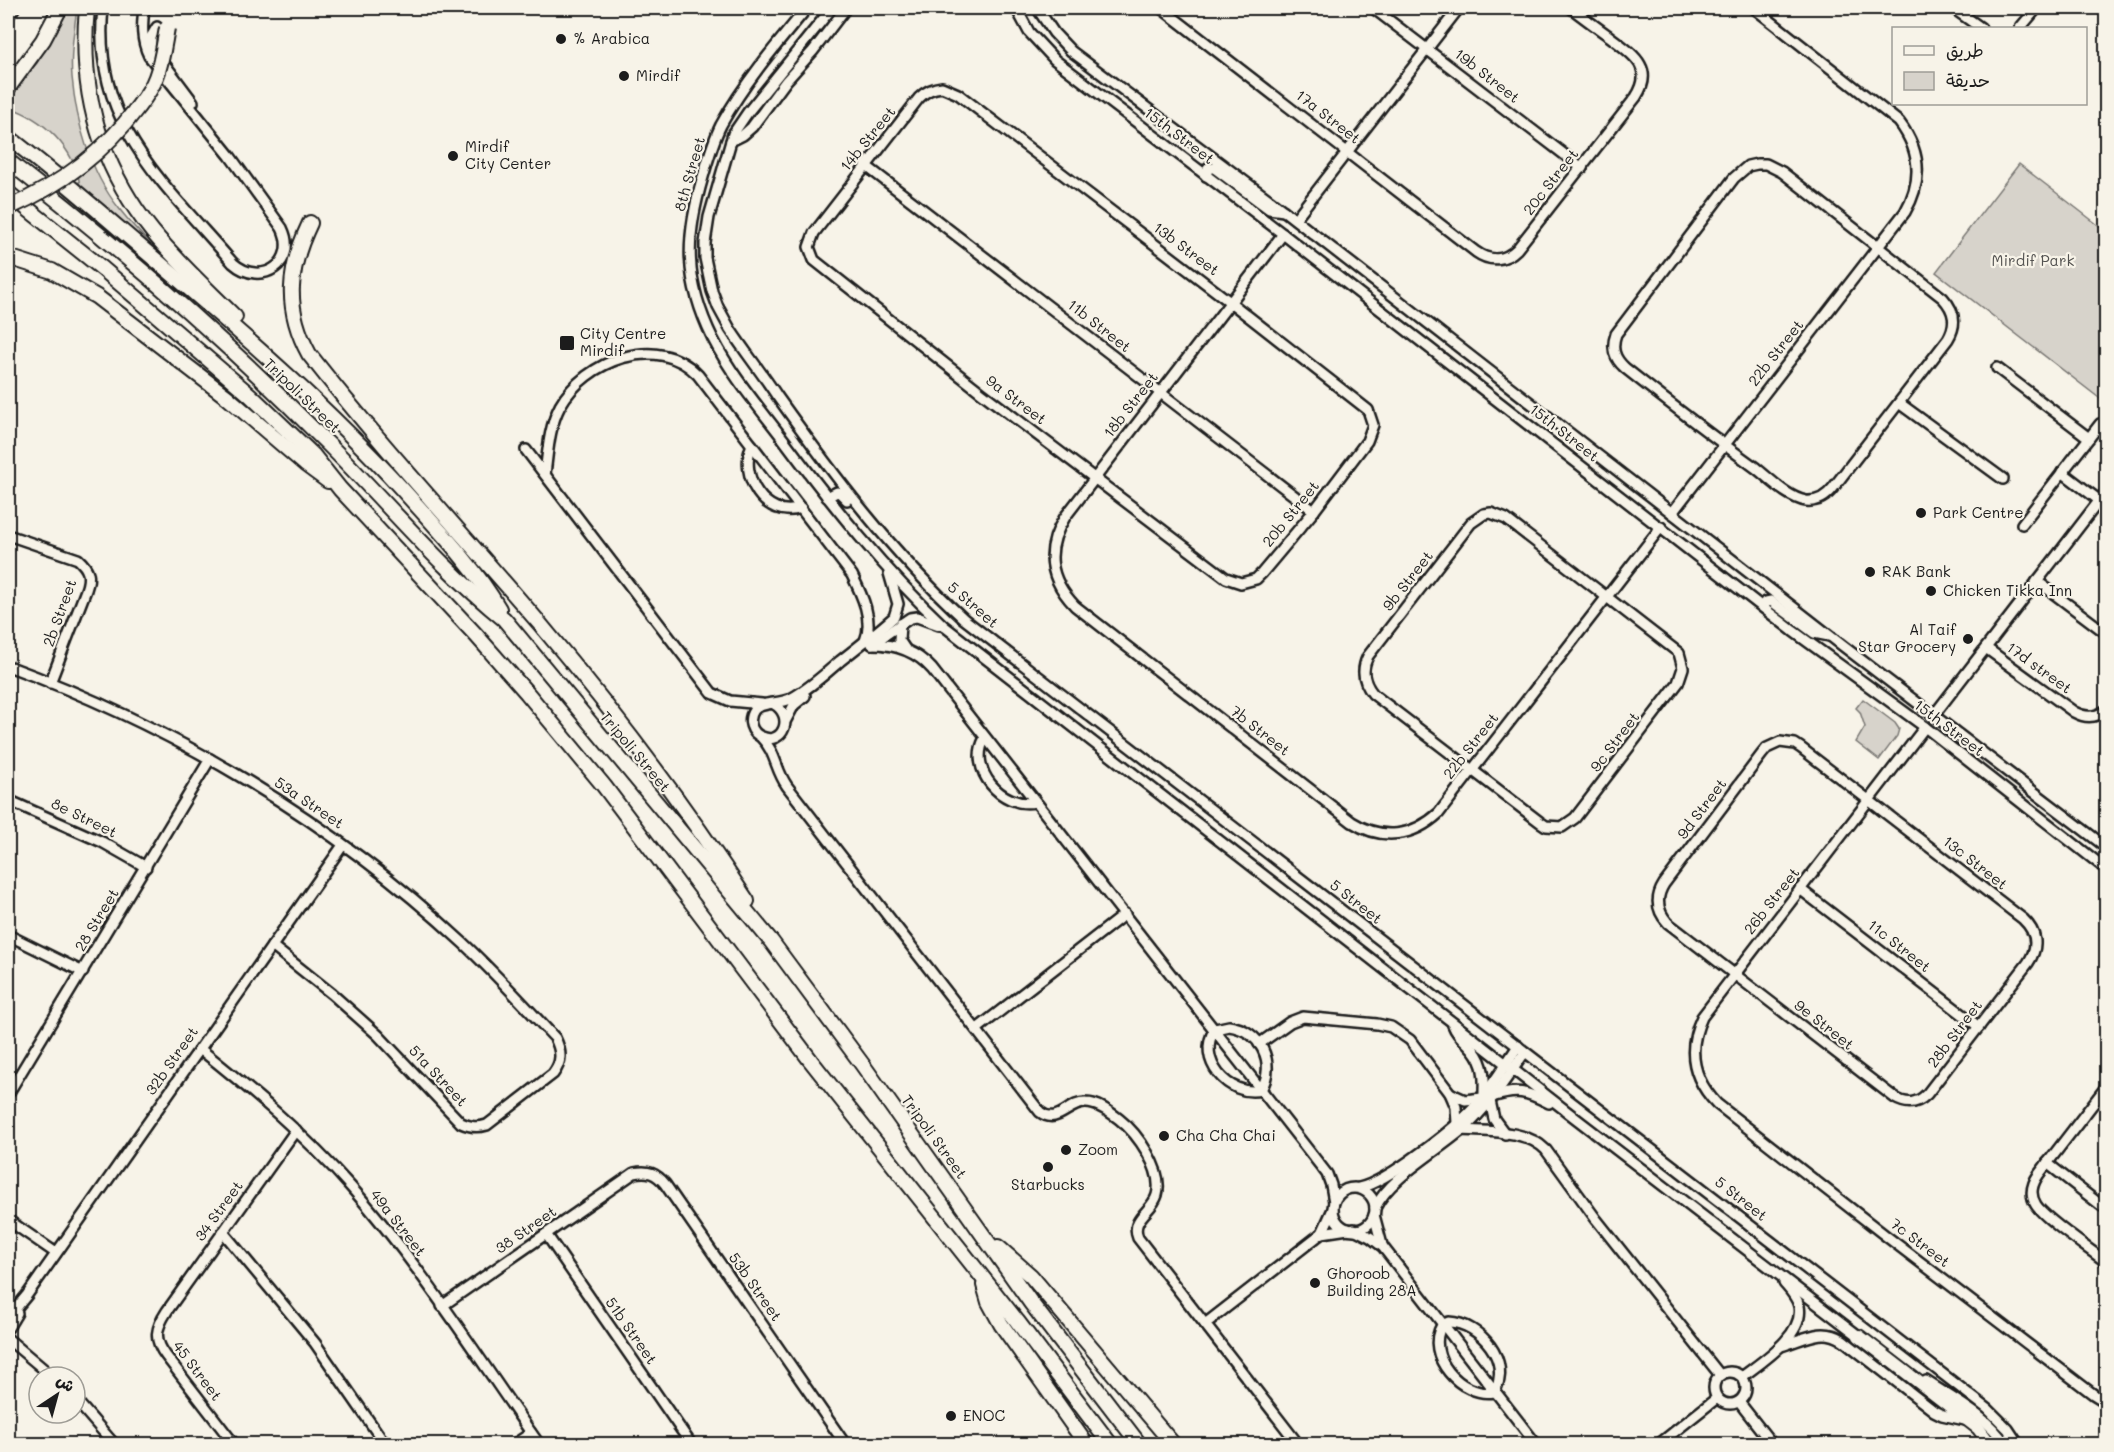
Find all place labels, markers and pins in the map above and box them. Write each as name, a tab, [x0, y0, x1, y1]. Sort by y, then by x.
place label: % Arabica	[573, 28, 650, 48]
marker: % Arabica	[554, 32, 568, 46]
place label: Mirdif	[636, 65, 681, 85]
marker: Mirdif	[617, 69, 631, 83]
place label: Mirdif City Center	[465, 136, 551, 173]
marker: Mirdif City Center	[446, 149, 460, 163]
place label: City Centre Mirdif	[580, 323, 666, 360]
marker: City Centre Mirdif	[558, 334, 576, 352]
place label: Park Centre	[1933, 502, 2024, 522]
marker: Park Centre	[1914, 506, 1928, 520]
place label: RAK Bank	[1882, 561, 1951, 581]
marker: RAK Bank	[1863, 565, 1877, 579]
place label: Chicken Tikka Inn	[1943, 580, 2072, 600]
marker: Chicken Tikka Inn	[1924, 584, 1938, 598]
place label: Al Taif Star Grocery	[1858, 619, 1957, 656]
marker: Al Taif Star Grocery	[1961, 632, 1975, 646]
place label: Cha Cha Chai	[1176, 1125, 1276, 1145]
marker: Cha Cha Chai	[1157, 1129, 1171, 1143]
place label: Zoom	[1078, 1139, 1118, 1159]
marker: Zoom	[1059, 1143, 1073, 1157]
marker: Starbucks	[1041, 1160, 1055, 1174]
place label: Starbucks	[1011, 1174, 1085, 1194]
place label: Ghoroob Building 28A	[1327, 1263, 1417, 1300]
marker: Ghoroob Building 28A	[1308, 1276, 1322, 1290]
place label: ENOC	[963, 1405, 1006, 1425]
marker: ENOC	[944, 1409, 958, 1423]

